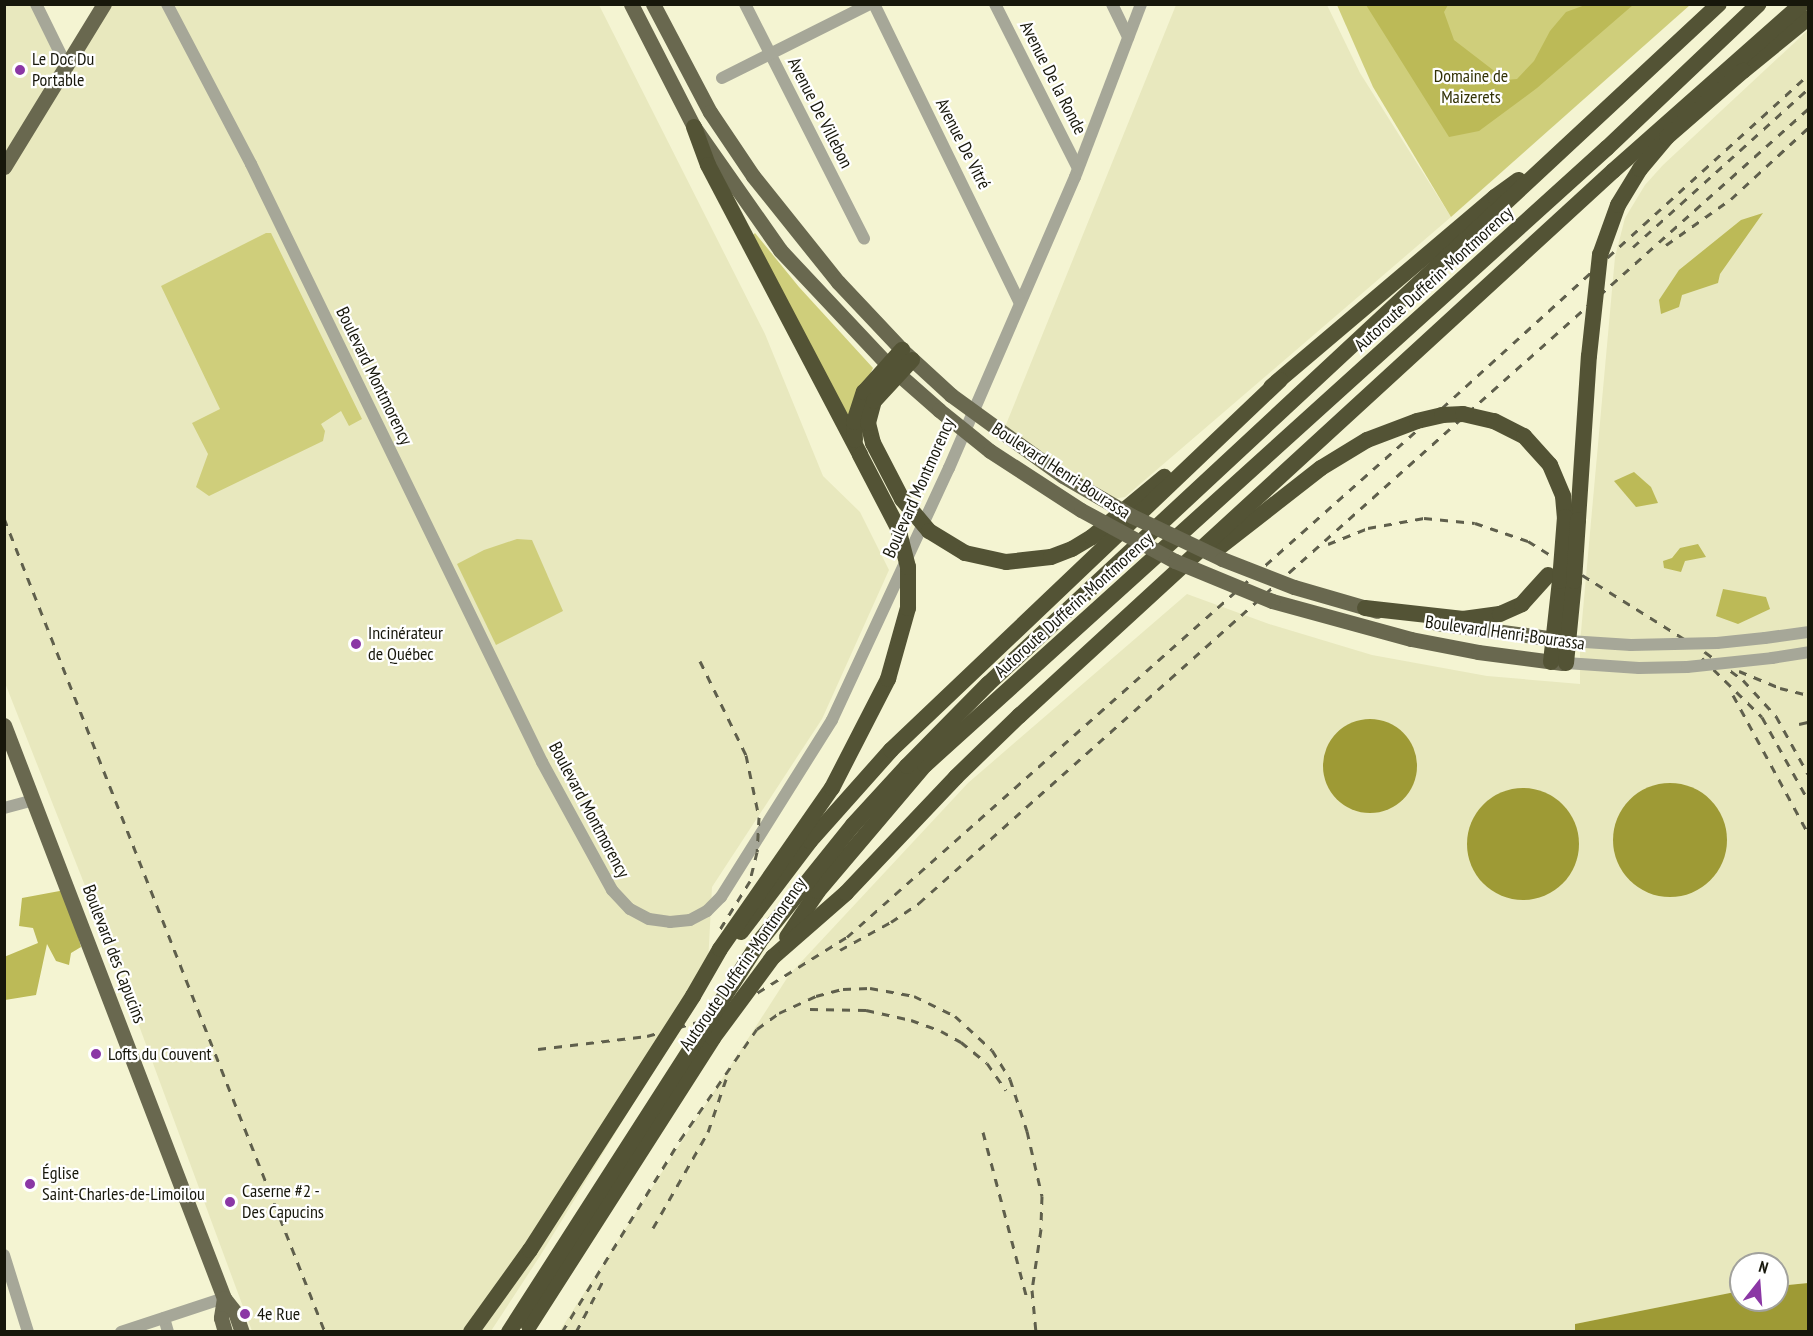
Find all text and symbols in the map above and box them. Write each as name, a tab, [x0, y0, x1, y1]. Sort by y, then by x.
street label: Avenue De la Ronde	[1015, 18, 1091, 138]
place label: Le Doc Du Portable	[32, 49, 95, 92]
street label: Avenue De Villebon	[783, 54, 857, 172]
marker: Le Doc Du Portable	[13, 63, 27, 77]
park label: Domaine de Maizerets	[1434, 66, 1508, 109]
street label: Avenue De Vitré	[931, 95, 995, 193]
street label: Autoroute Dufferin-Montmorency	[1350, 202, 1518, 356]
street label: Boulevard Montmorency	[331, 303, 417, 449]
street label: Boulevard Montmorency	[878, 415, 960, 561]
street label: Boulevard Henri-Bourassa	[988, 418, 1134, 524]
street label: Autoroute Dufferin-Montmorency	[990, 528, 1158, 682]
street label: Boulevard Henri-Bourassa	[1424, 611, 1586, 655]
place label: Incinérateur de Québec	[368, 623, 443, 666]
marker: Incinérateur de Québec	[349, 637, 363, 651]
street label: Boulevard Montmorency	[544, 738, 634, 882]
street label: Autoroute Dufferin-Montmorency	[675, 873, 811, 1055]
street label: Boulevard des Capucins	[78, 882, 150, 1026]
place label: Lofts du Couvent	[108, 1043, 212, 1065]
marker: Lofts du Couvent	[89, 1047, 103, 1061]
place label: Église Saint-Charles-de-Limoilou	[42, 1163, 205, 1206]
marker: Église Saint-Charles-de-Limoilou	[23, 1177, 37, 1191]
place label: Caserne #2 - Des Capucins	[242, 1181, 324, 1224]
marker: Caserne #2 - Des Capucins	[223, 1195, 237, 1209]
north arrow	[1729, 1252, 1789, 1312]
text: N	[1757, 1256, 1771, 1278]
place label: 4e Rue	[257, 1303, 300, 1325]
marker: 4e Rue	[238, 1307, 252, 1321]

